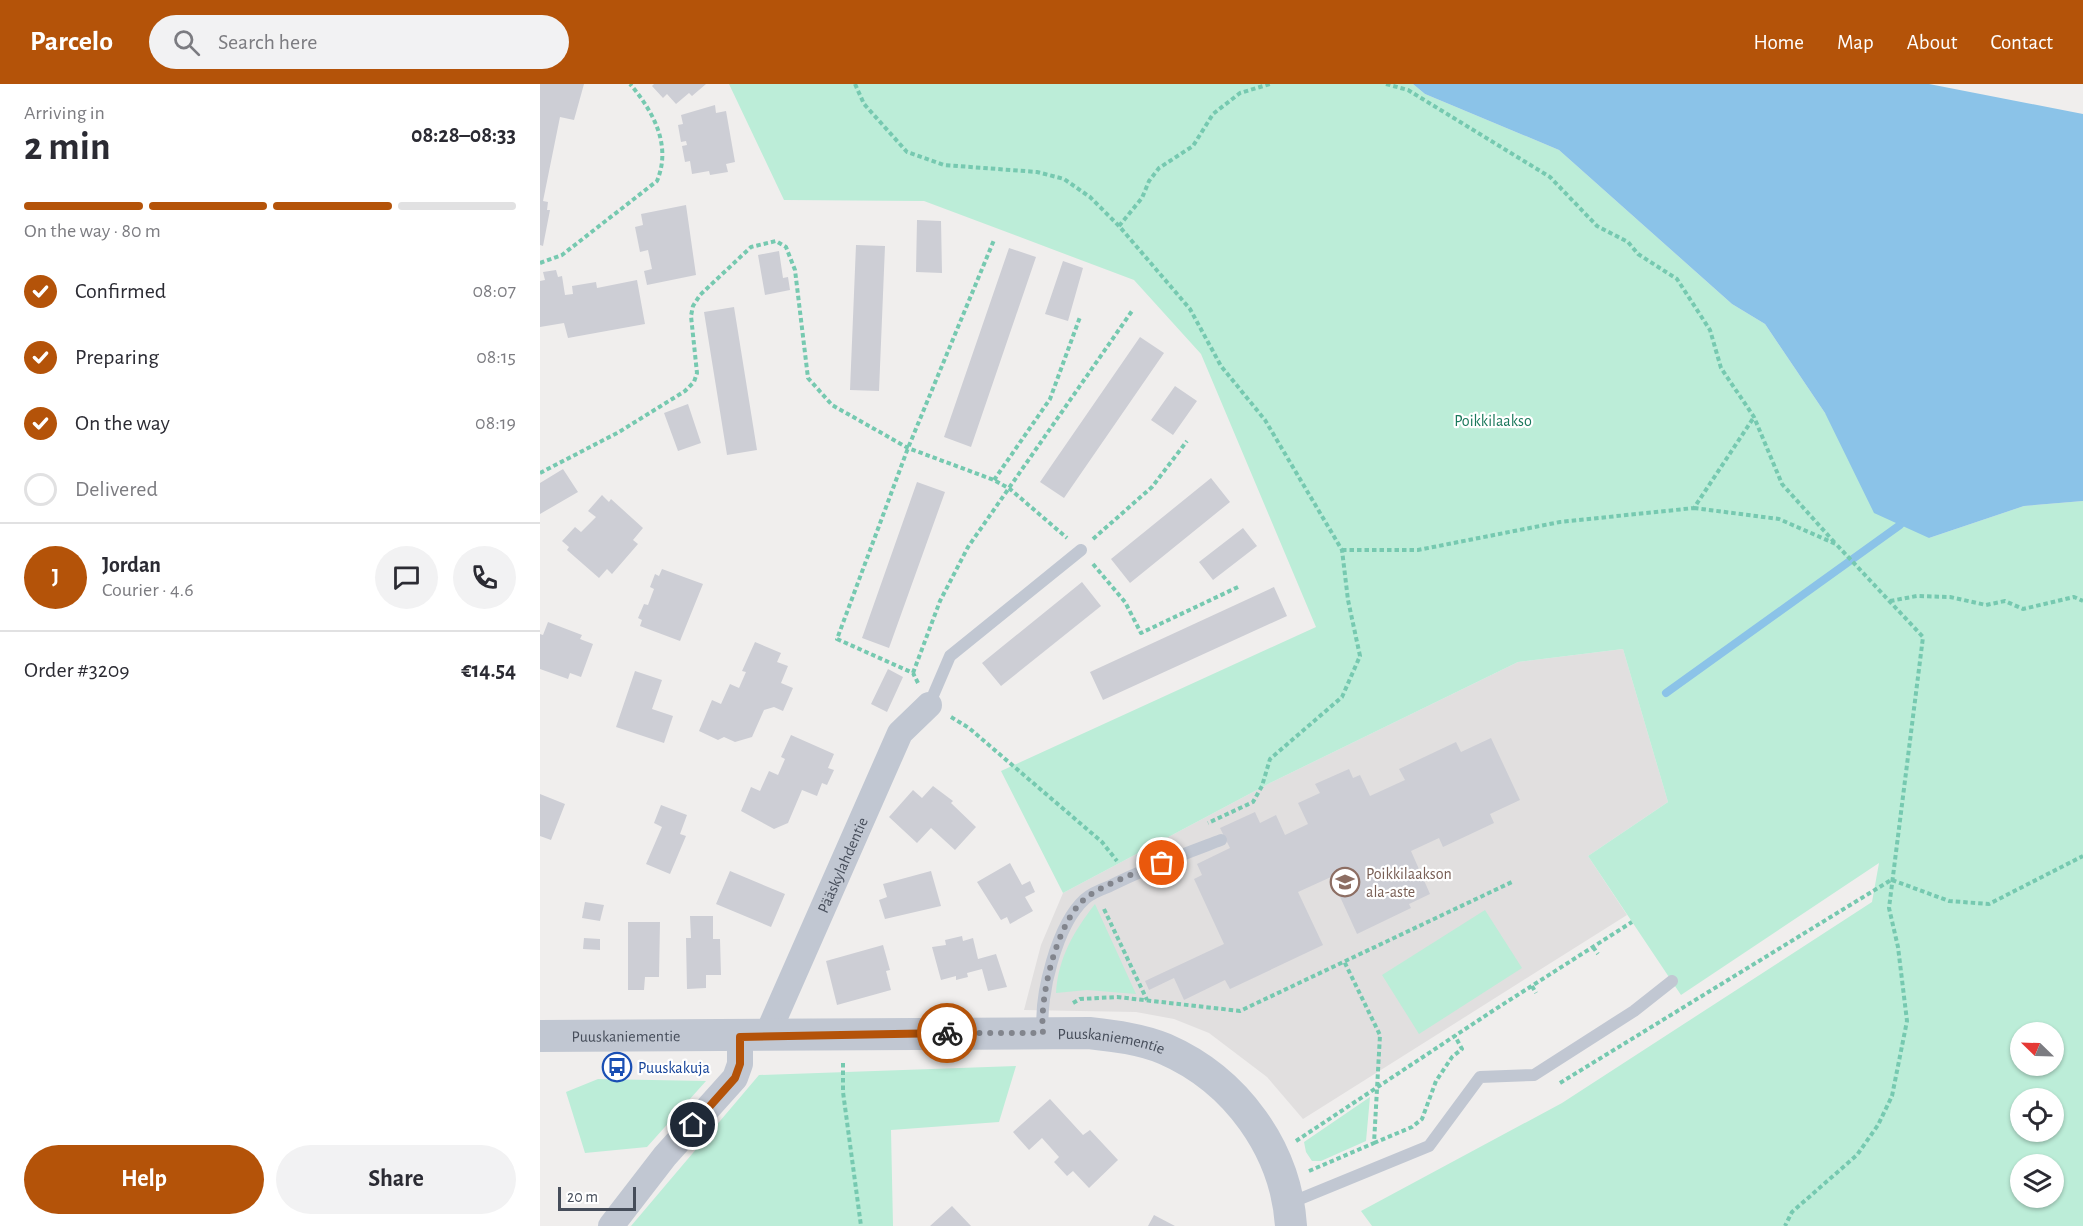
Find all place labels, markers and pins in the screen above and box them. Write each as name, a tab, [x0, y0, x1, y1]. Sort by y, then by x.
pin	[1136, 837, 1187, 888]
school or university icon: Poikkilaakson ala-aste	[1329, 866, 1361, 898]
place label: Poikkilaakson ala-aste	[1366, 866, 1452, 900]
bus stop icon: Puuskakuja	[601, 1051, 633, 1083]
place label: Puuskakuja	[638, 1060, 710, 1077]
pin	[667, 1099, 718, 1150]

